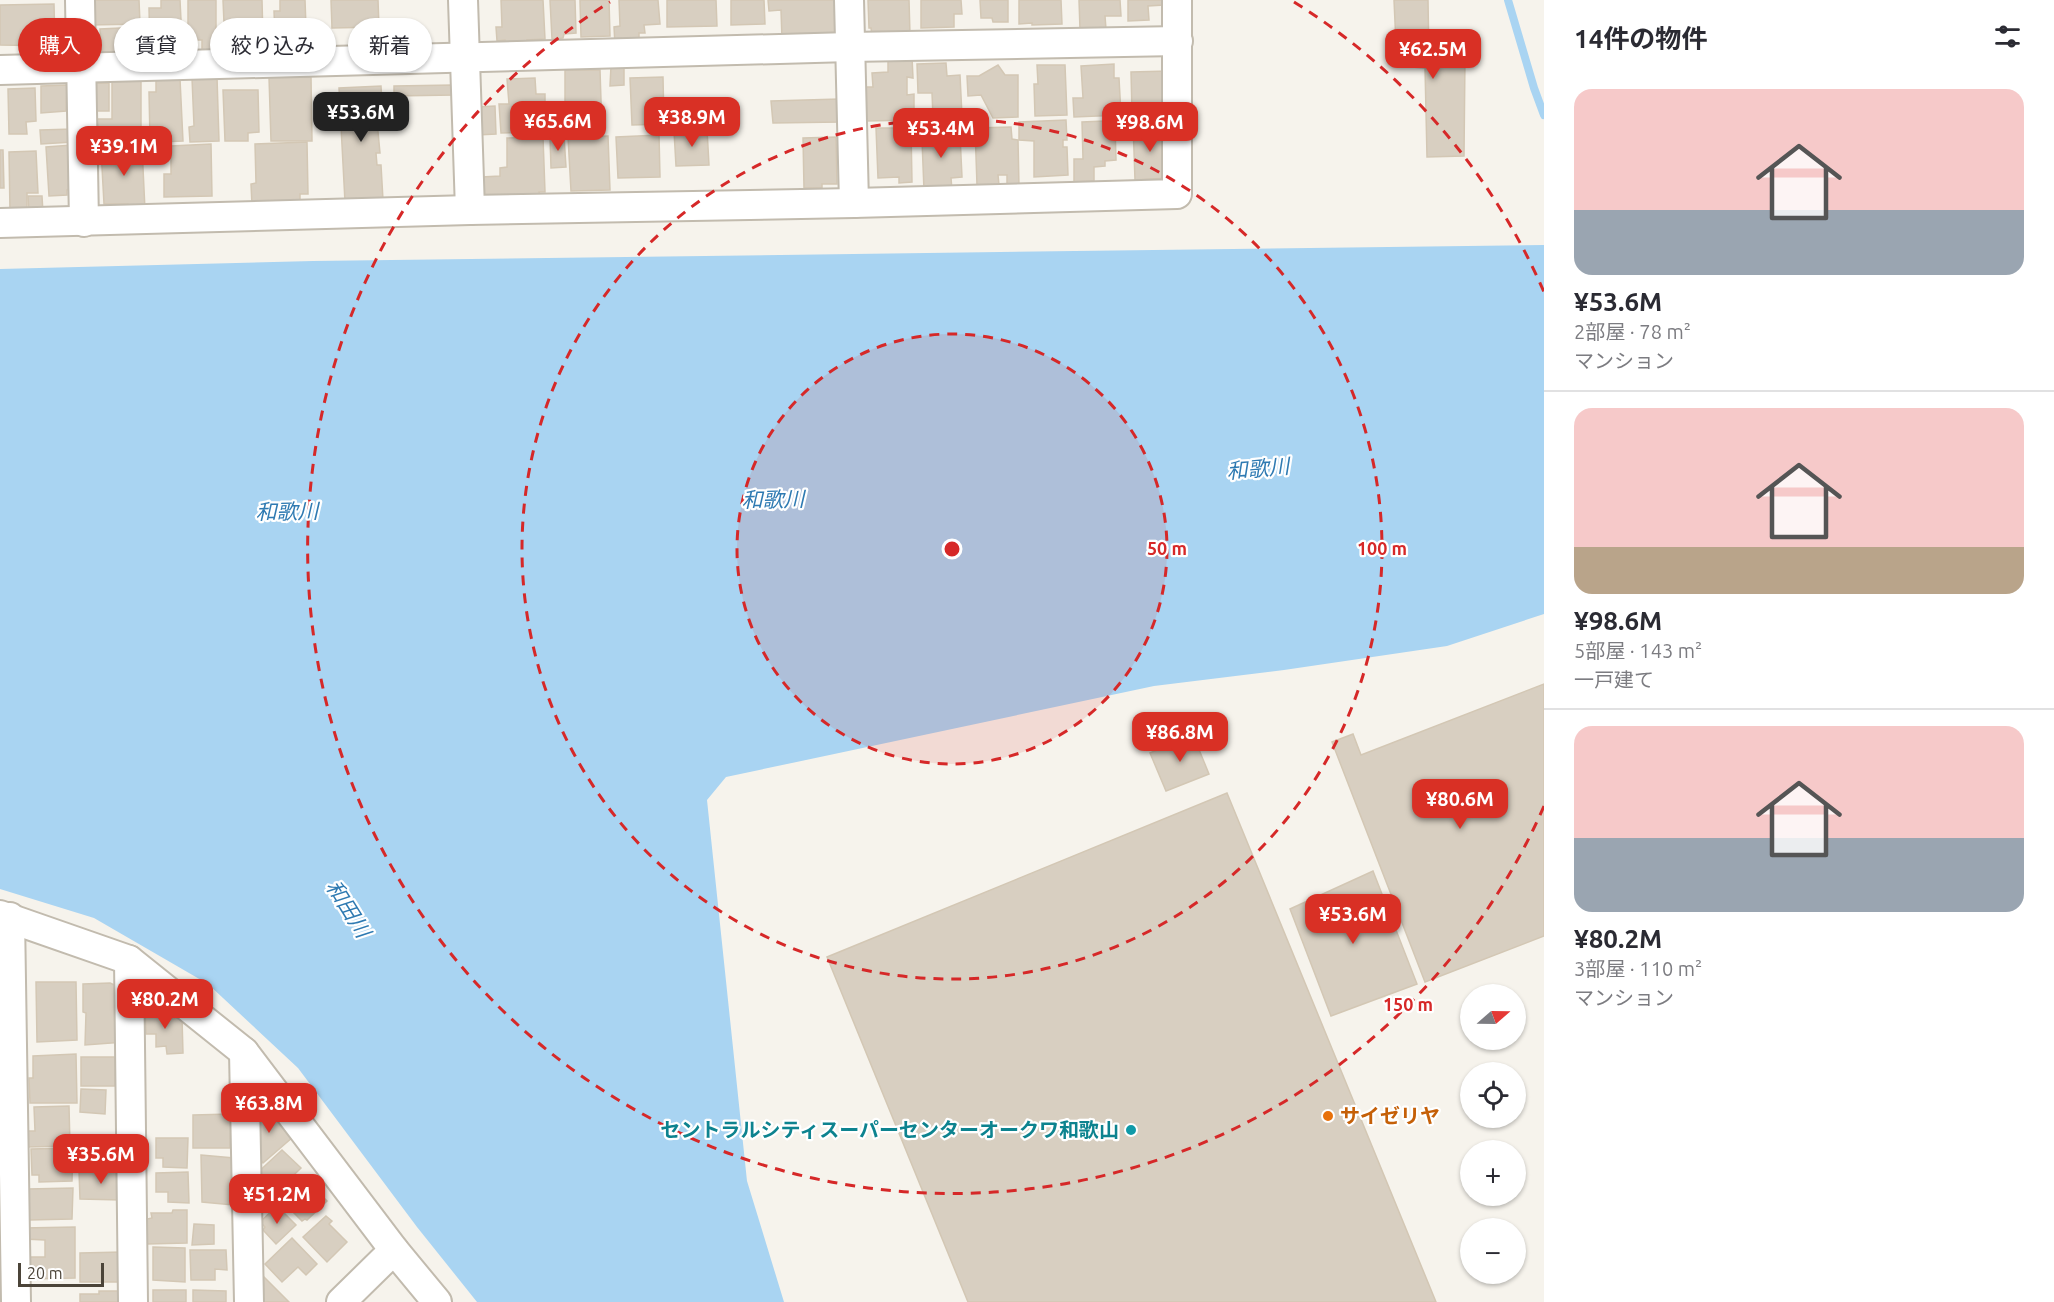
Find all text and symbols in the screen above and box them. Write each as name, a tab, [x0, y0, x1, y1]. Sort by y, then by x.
chip: 購入	[18, 18, 102, 72]
chip: 賃貸	[114, 18, 198, 72]
chip: 絞り込み	[210, 18, 336, 72]
chip: 新着	[348, 18, 432, 72]
icon: filters	[1991, 20, 2024, 53]
text: 14件の物件	[1574, 24, 1707, 53]
pin: ¥62.5M	[1384, 29, 1482, 80]
text: ¥62.5M	[1399, 37, 1467, 60]
pin: ¥53.6M	[312, 92, 410, 143]
pin: ¥38.9M	[643, 97, 741, 148]
text: ¥53.6M	[327, 100, 395, 123]
pin: ¥65.6M	[509, 101, 607, 152]
pin: ¥98.6M	[1101, 102, 1199, 153]
text: ¥38.9M	[658, 105, 726, 128]
pin: ¥53.4M	[892, 108, 990, 159]
text: ¥65.6M	[524, 109, 592, 132]
text: ¥98.6M	[1116, 110, 1184, 133]
text: ¥53.4M	[907, 116, 975, 139]
pin: ¥39.1M	[75, 126, 173, 177]
icon: home	[1745, 128, 1853, 236]
text: ¥39.1M	[90, 134, 158, 157]
text: ¥53.6M	[1574, 287, 1662, 316]
text: 2部屋 · 78 m²	[1574, 320, 1691, 343]
text: マンション	[1574, 349, 1674, 372]
icon: home	[1745, 447, 1853, 555]
water label: 和歌川	[1225, 453, 1292, 483]
water label: 和歌川	[741, 486, 807, 512]
water label: 和歌川	[255, 498, 321, 524]
text: 50 m	[1147, 538, 1187, 558]
text: 100 m	[1357, 538, 1407, 558]
centre of rings	[942, 539, 962, 559]
text: ¥98.6M	[1574, 606, 1662, 635]
text: 5部屋 · 143 m²	[1574, 639, 1702, 662]
text: 一戸建て	[1574, 668, 1654, 691]
pin: ¥86.8M	[1131, 712, 1229, 763]
text: ¥86.8M	[1146, 720, 1214, 743]
icon: home	[1745, 765, 1853, 873]
pin: ¥80.6M	[1411, 779, 1509, 830]
text: ¥80.6M	[1426, 787, 1494, 810]
water label: 和田川	[322, 875, 377, 943]
pin: ¥53.6M	[1304, 894, 1402, 945]
text: ¥53.6M	[1319, 902, 1387, 925]
text: ¥80.2M	[1574, 924, 1662, 953]
text: 3部屋 · 110 m²	[1574, 957, 1702, 980]
pin: ¥80.2M	[116, 979, 214, 1030]
north arrow	[1460, 984, 1526, 1050]
map controls	[1460, 984, 1526, 1284]
text: マンション	[1574, 986, 1674, 1009]
text: ¥80.2M	[131, 987, 199, 1010]
text: 150 m	[1383, 994, 1433, 1014]
button: locate	[1460, 1062, 1526, 1128]
pin: ¥63.8M	[220, 1083, 318, 1134]
text: ¥63.8M	[235, 1091, 303, 1114]
place label: サイゼリヤ	[1340, 1104, 1440, 1127]
marker: サイゼリヤ	[1321, 1109, 1335, 1123]
place label: セントラルシティスーパーセンターオークワ和歌山	[660, 1118, 1119, 1141]
marker: セントラルシティスーパーセンターオークワ和歌山	[1124, 1123, 1138, 1137]
pin: ¥35.6M	[52, 1134, 150, 1185]
button: +	[1460, 1140, 1526, 1206]
text: ¥35.6M	[67, 1142, 135, 1165]
pin: ¥51.2M	[228, 1174, 326, 1225]
text: ¥51.2M	[243, 1182, 311, 1205]
button: −	[1460, 1218, 1526, 1284]
scale bar	[18, 1260, 104, 1288]
text: 20 m	[27, 1264, 63, 1282]

